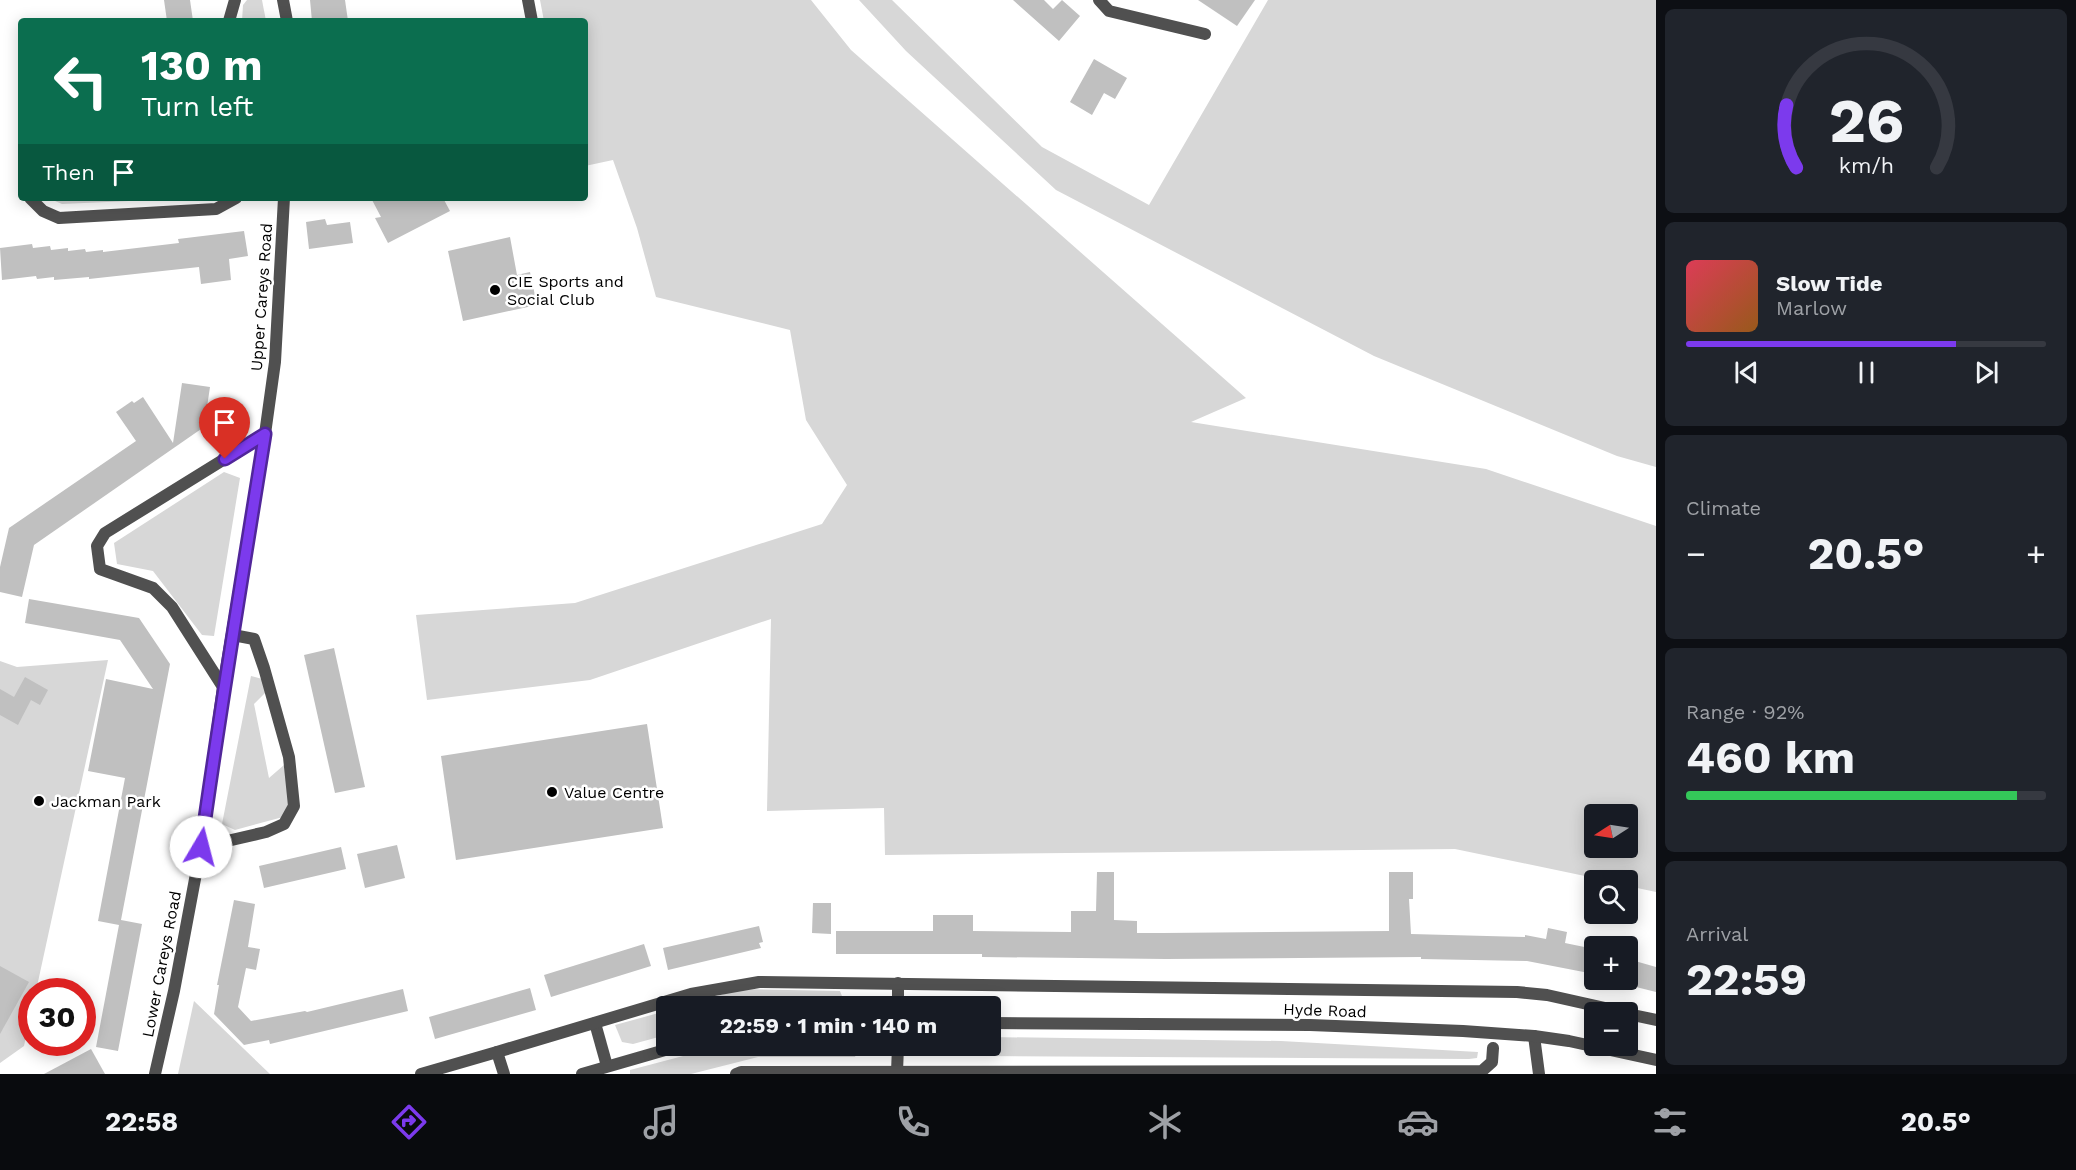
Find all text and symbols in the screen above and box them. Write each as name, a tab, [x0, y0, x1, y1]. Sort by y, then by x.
text: 130 m	[141, 41, 263, 90]
icon: left	[42, 42, 120, 120]
text: 26	[1828, 84, 1904, 157]
text: Turn left	[141, 91, 253, 123]
text: km/h	[1838, 153, 1894, 178]
icon: arrive	[107, 156, 140, 189]
text: Then	[42, 160, 95, 185]
street label: Upper Careys Road	[247, 222, 276, 372]
text: Slow Tide	[1776, 271, 1883, 296]
place label: CIE Sports and Social Club	[507, 272, 624, 309]
marker: CIE Sports and Social Club	[488, 283, 502, 297]
text: Marlow	[1776, 296, 1847, 320]
icon: previous	[1730, 356, 1763, 389]
icon: pause	[1850, 356, 1883, 389]
icon: next	[1970, 356, 2003, 389]
pin	[199, 397, 250, 459]
icon: arrive	[208, 406, 241, 439]
text: Climate	[1686, 496, 1761, 520]
text: 20.5°	[1808, 527, 1924, 580]
text: −	[1686, 534, 1706, 573]
text: +	[2026, 534, 2046, 573]
text: Range · 92%	[1686, 700, 1804, 724]
text: 460 km	[1686, 731, 1855, 784]
place label: Value Centre	[564, 783, 664, 802]
marker: Value Centre	[545, 785, 559, 799]
place label: Jackman Park	[51, 792, 161, 811]
marker: Jackman Park	[32, 794, 46, 808]
north arrow	[1584, 804, 1638, 858]
map controls	[1584, 804, 1638, 1056]
position arrow	[169, 815, 233, 879]
button: search	[1584, 870, 1638, 924]
street label: Lower Careys Road	[138, 889, 185, 1039]
text: Arrival	[1686, 922, 1748, 946]
button: +	[1584, 936, 1638, 990]
text: 22:59	[1686, 953, 1807, 1006]
speed limit sign: 30	[18, 978, 96, 1056]
street label: Hyde Road	[1283, 1000, 1367, 1021]
button: −	[1584, 1002, 1638, 1056]
text: 22:59 · 1 min · 140 m	[720, 1013, 937, 1038]
icon: directions	[388, 1101, 430, 1143]
icon: music	[640, 1101, 682, 1143]
icon: phone	[892, 1101, 934, 1143]
icon: climate	[1144, 1101, 1186, 1143]
icon: car	[1397, 1101, 1439, 1143]
icon: filters	[1649, 1101, 1691, 1143]
text: 22:58	[105, 1106, 178, 1138]
text: 20.5°	[1901, 1106, 1971, 1138]

